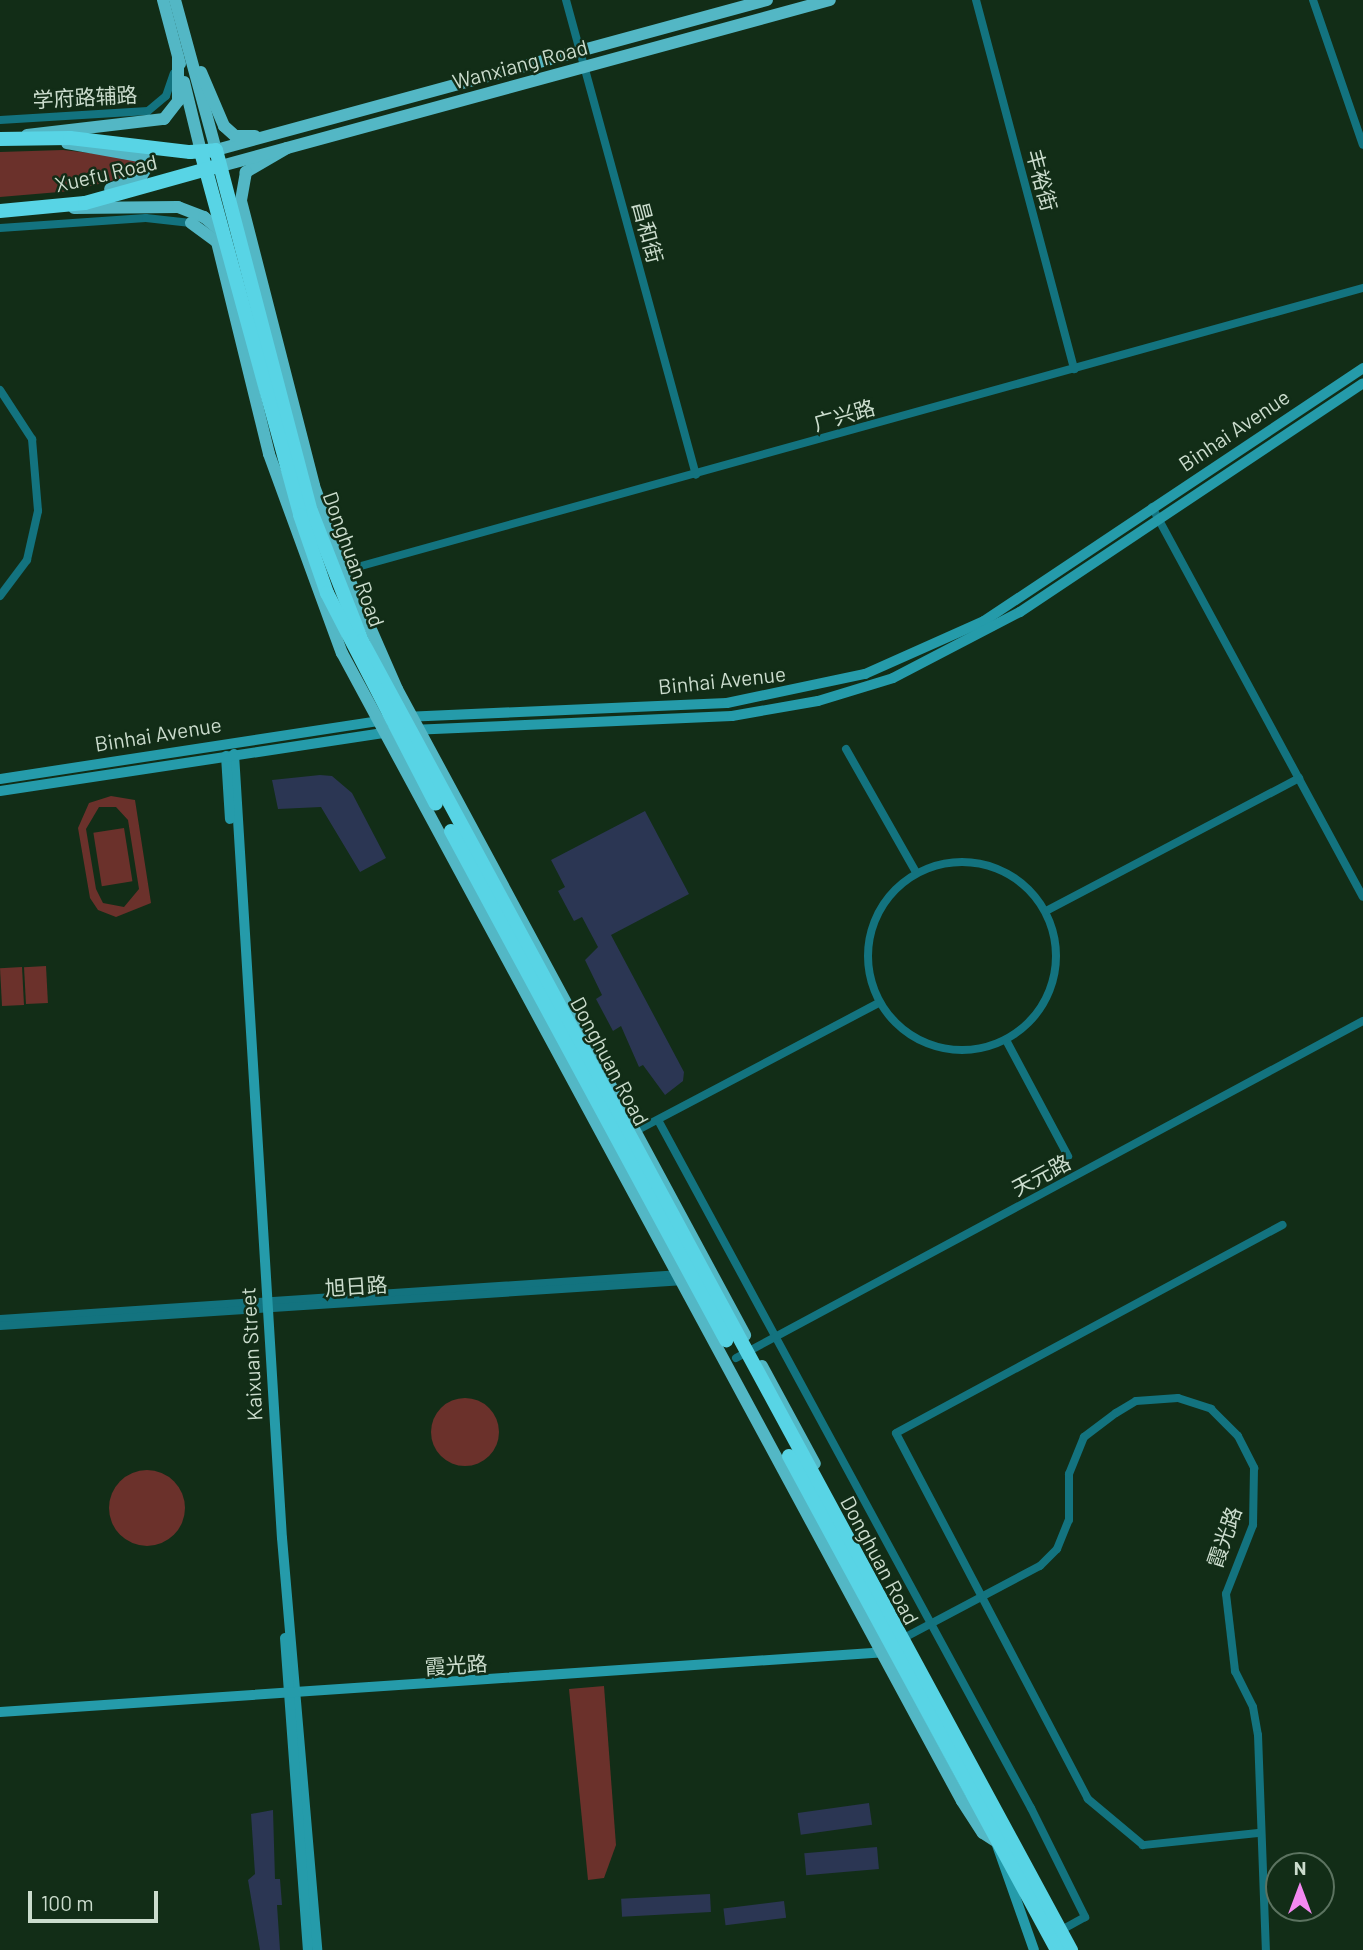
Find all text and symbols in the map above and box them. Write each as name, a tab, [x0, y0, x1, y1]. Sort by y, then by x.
street label: Wanxiang Road	[450, 34, 590, 94]
street label: 学府路辅路	[32, 82, 138, 112]
street label: 丰裕街	[1022, 146, 1062, 214]
street label: Xuefu Road	[52, 149, 160, 197]
street label: 昌和街	[628, 198, 668, 266]
street label: Binhai Avenue	[1174, 384, 1294, 476]
street label: 广兴路	[810, 394, 878, 436]
street label: Donghuan Road	[318, 488, 390, 630]
street label: Binhai Avenue	[657, 661, 787, 699]
street label: Binhai Avenue	[93, 712, 223, 756]
street label: Donghuan Road	[565, 992, 655, 1130]
street label: 天元路	[1007, 1149, 1075, 1201]
street label: 旭日路	[324, 1271, 388, 1301]
street label: Kaixuan Street	[235, 1287, 267, 1421]
street label: Donghuan Road	[835, 1491, 925, 1629]
street label: 霞光路	[1202, 1503, 1246, 1571]
street label: 霞光路	[424, 1650, 488, 1680]
north arrow	[1265, 1852, 1335, 1922]
text: N	[1294, 1856, 1306, 1879]
scale bar	[32, 1876, 161, 1920]
text: 100 m	[41, 1890, 94, 1915]

